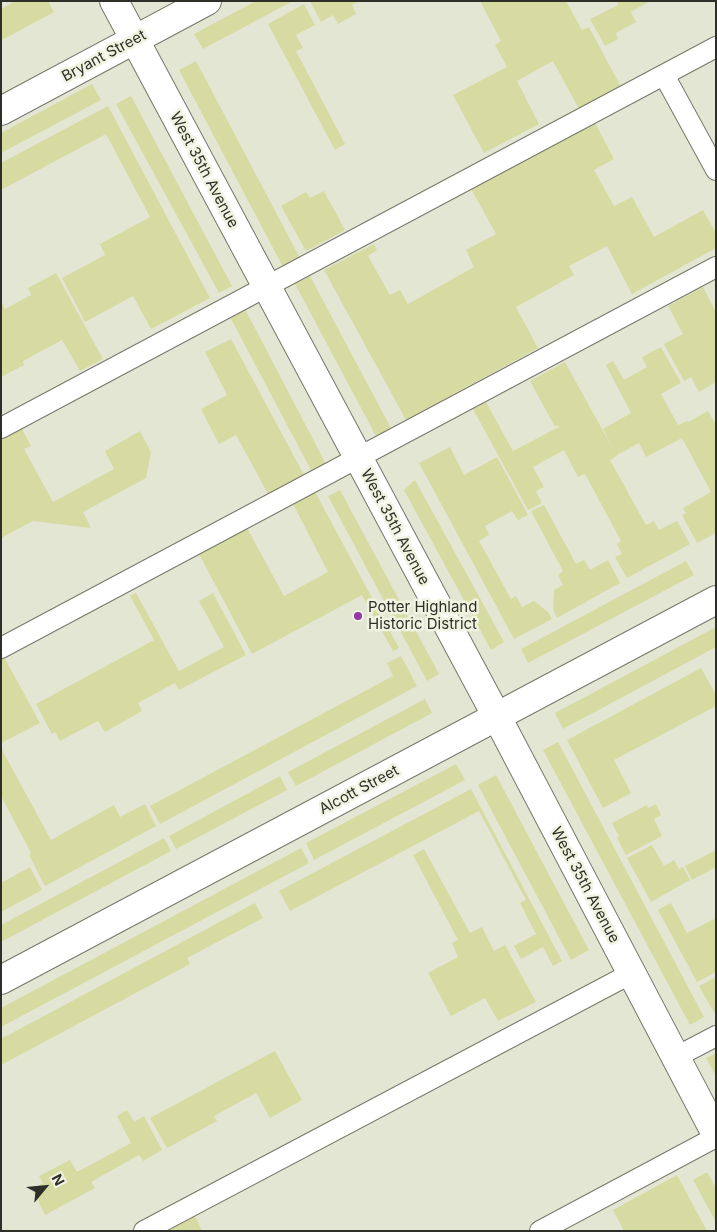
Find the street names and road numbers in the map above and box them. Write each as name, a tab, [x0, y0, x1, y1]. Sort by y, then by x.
street label: Bryant Street	[59, 26, 149, 86]
street label: West 35th Avenue	[166, 109, 242, 231]
street label: West 35th Avenue	[357, 466, 433, 588]
street label: Alcott Street	[316, 762, 402, 818]
street label: West 35th Avenue	[547, 824, 623, 946]

